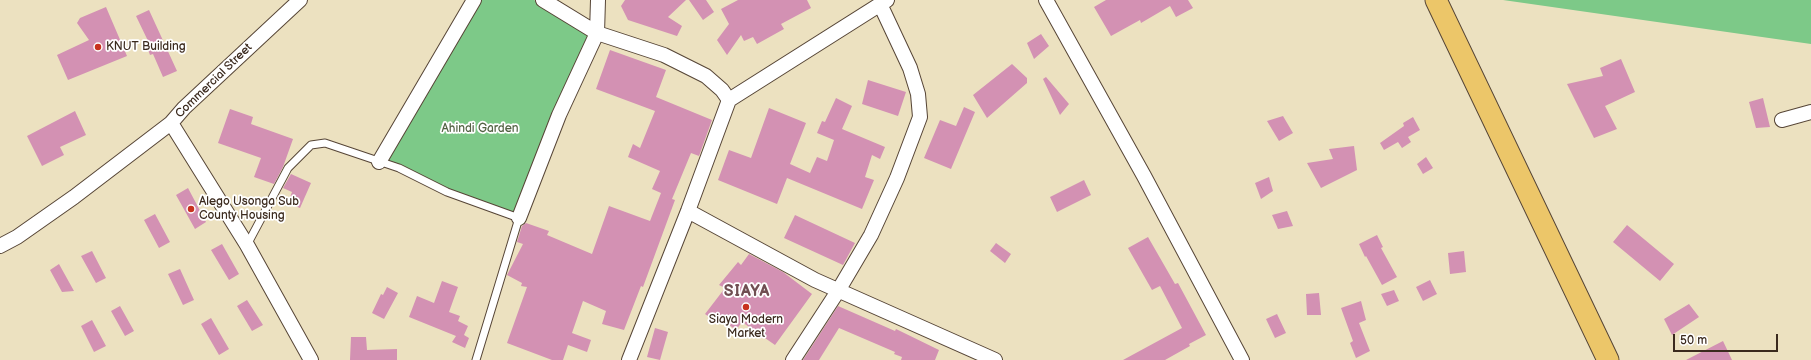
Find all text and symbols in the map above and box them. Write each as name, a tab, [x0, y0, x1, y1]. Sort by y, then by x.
place label: KNUT Building	[106, 40, 186, 54]
street label: Commercial Street	[173, 41, 255, 121]
marker: KNUT Building	[93, 42, 103, 52]
park label: Ahindi Garden	[441, 122, 519, 136]
place label: Alego Usonga Sub County Housing	[199, 195, 299, 223]
marker: Alego Usonga Sub County Housing	[186, 204, 196, 214]
district label: SIAYA	[724, 282, 770, 302]
marker: Siaya Modern Market	[741, 302, 751, 312]
place label: Siaya Modern Market	[709, 313, 783, 341]
scale bar	[1675, 326, 1780, 352]
text: 50 m	[1680, 333, 1707, 348]

